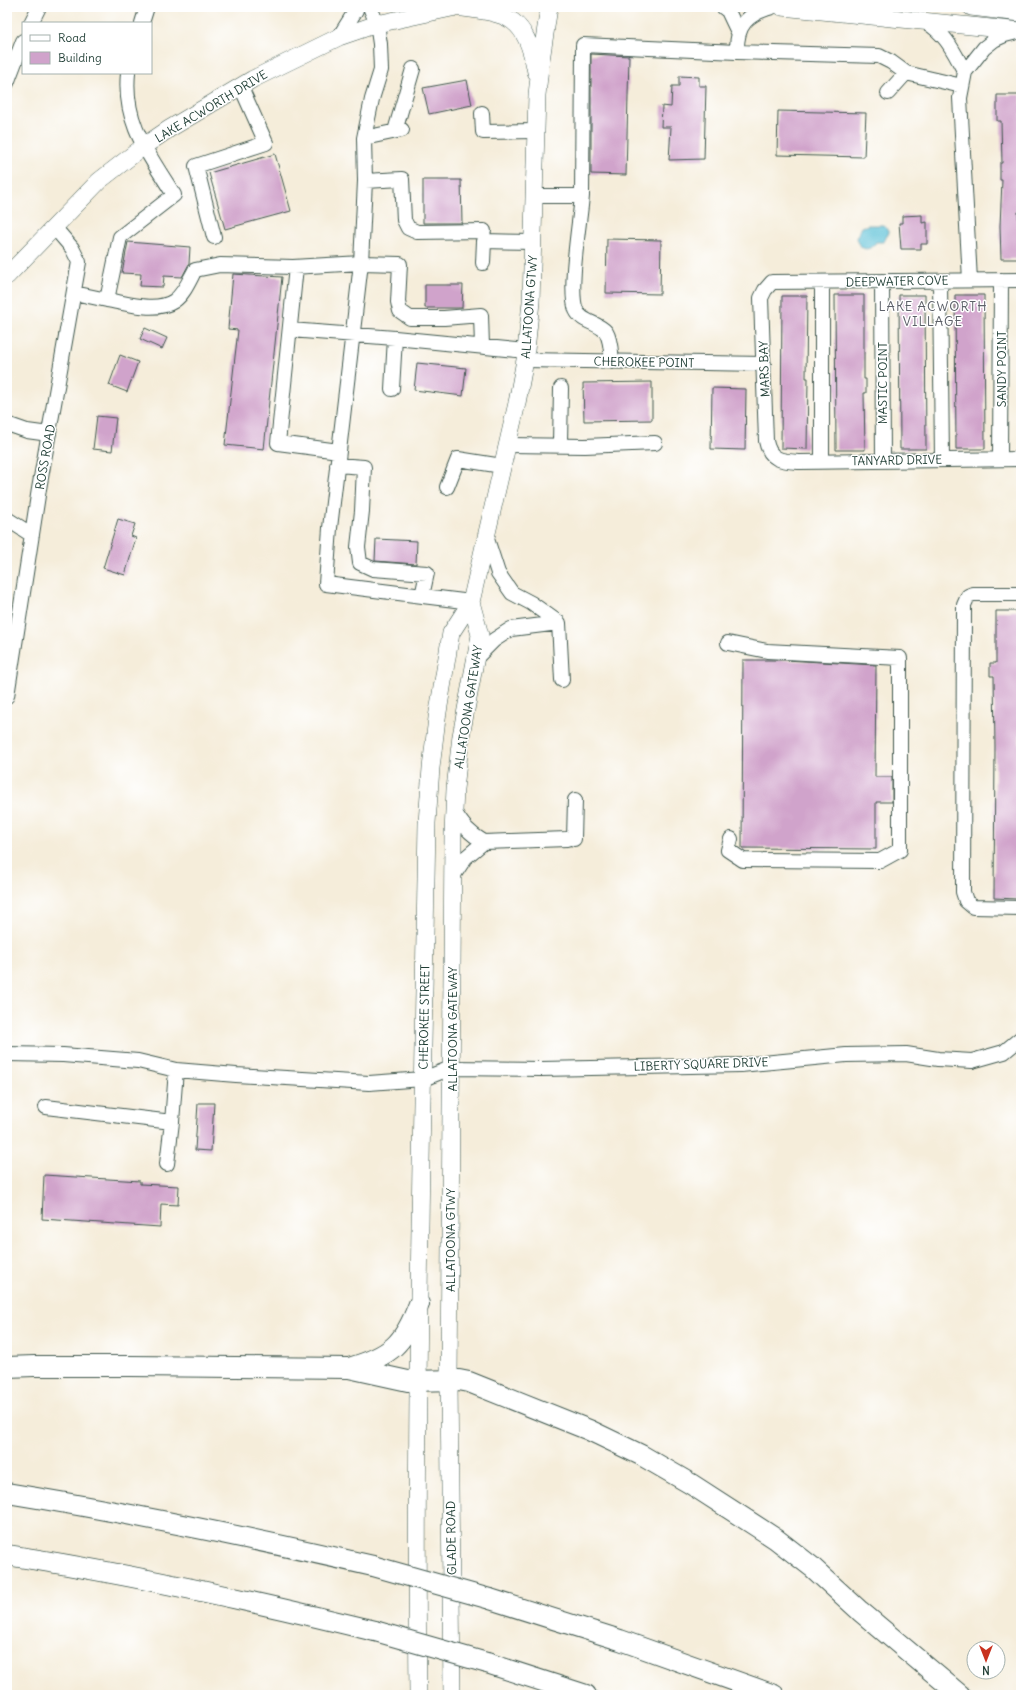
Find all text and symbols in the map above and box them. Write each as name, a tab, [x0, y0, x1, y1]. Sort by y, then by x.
legend	[22, 22, 152, 74]
text: Road	[58, 30, 86, 45]
text: Building	[58, 50, 102, 65]
street label: LAKE ACWORTH DRIVE	[152, 67, 270, 145]
street label: ALLATOONA GTWY	[518, 254, 540, 359]
street label: DEEPWATER COVE	[845, 273, 949, 289]
district label: LAKE ACWORTH VILLAGE	[878, 298, 988, 330]
street label: SANDY POINT	[994, 331, 1009, 407]
street label: MARS BAY	[756, 340, 772, 397]
street label: MASTIC POINT	[875, 342, 890, 424]
street label: CHEROKEE POINT	[594, 354, 694, 370]
street label: ROSS ROAD	[32, 423, 58, 491]
street label: TANYARD DRIVE	[852, 452, 942, 468]
street label: ALLATOONA GATEWAY	[451, 644, 485, 770]
street label: CHEROKEE STREET	[416, 964, 432, 1070]
street label: ALLATOONA GATEWAY	[445, 966, 460, 1091]
street label: LIBERTY SQUARE DRIVE	[633, 1054, 769, 1074]
street label: ALLATOONA GTWY	[443, 1188, 458, 1292]
street label: GLADE ROAD	[443, 1501, 459, 1575]
north arrow	[966, 1640, 1006, 1680]
text: N	[982, 1663, 990, 1677]

